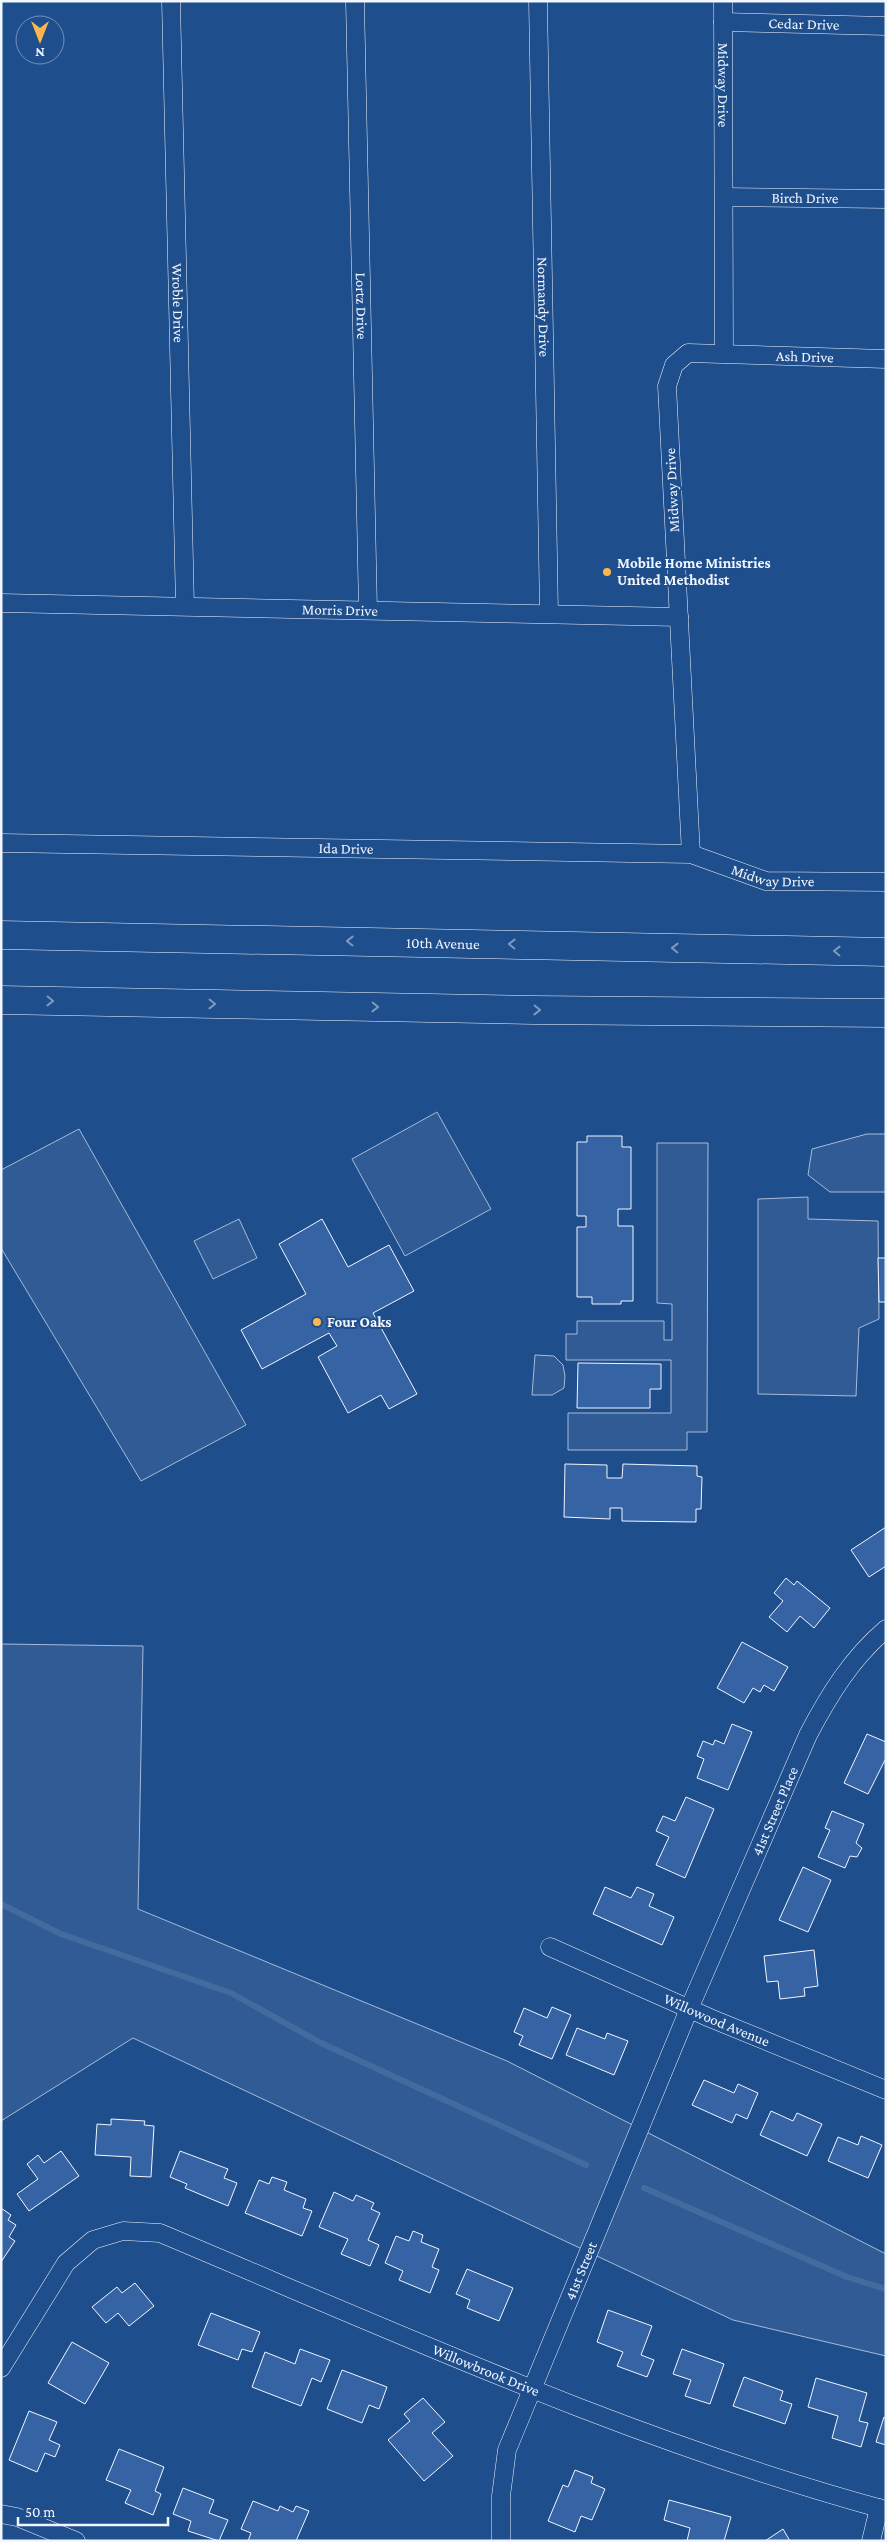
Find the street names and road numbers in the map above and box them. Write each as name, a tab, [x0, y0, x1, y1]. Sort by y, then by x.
street label: Cedar Drive	[768, 15, 840, 33]
street label: Midway Drive	[714, 43, 731, 128]
street label: Birch Drive	[771, 190, 839, 206]
street label: Normandy Drive	[535, 257, 552, 357]
street label: Wroble Drive	[169, 263, 187, 343]
street label: Lortz Drive	[353, 272, 370, 340]
street label: Ash Drive	[776, 348, 834, 365]
street label: Midway Drive	[662, 447, 683, 533]
street label: Morris Drive	[302, 601, 378, 619]
street label: Ida Drive	[318, 840, 374, 857]
street label: Midway Drive	[729, 861, 815, 890]
street label: 10th Avenue	[406, 935, 480, 952]
street label: 41st Street Place	[748, 1764, 801, 1858]
street label: Willowood Avenue	[661, 1990, 772, 2050]
street label: 41st Street	[562, 2239, 600, 2303]
street label: Willowbrook Drive	[430, 2341, 542, 2399]

